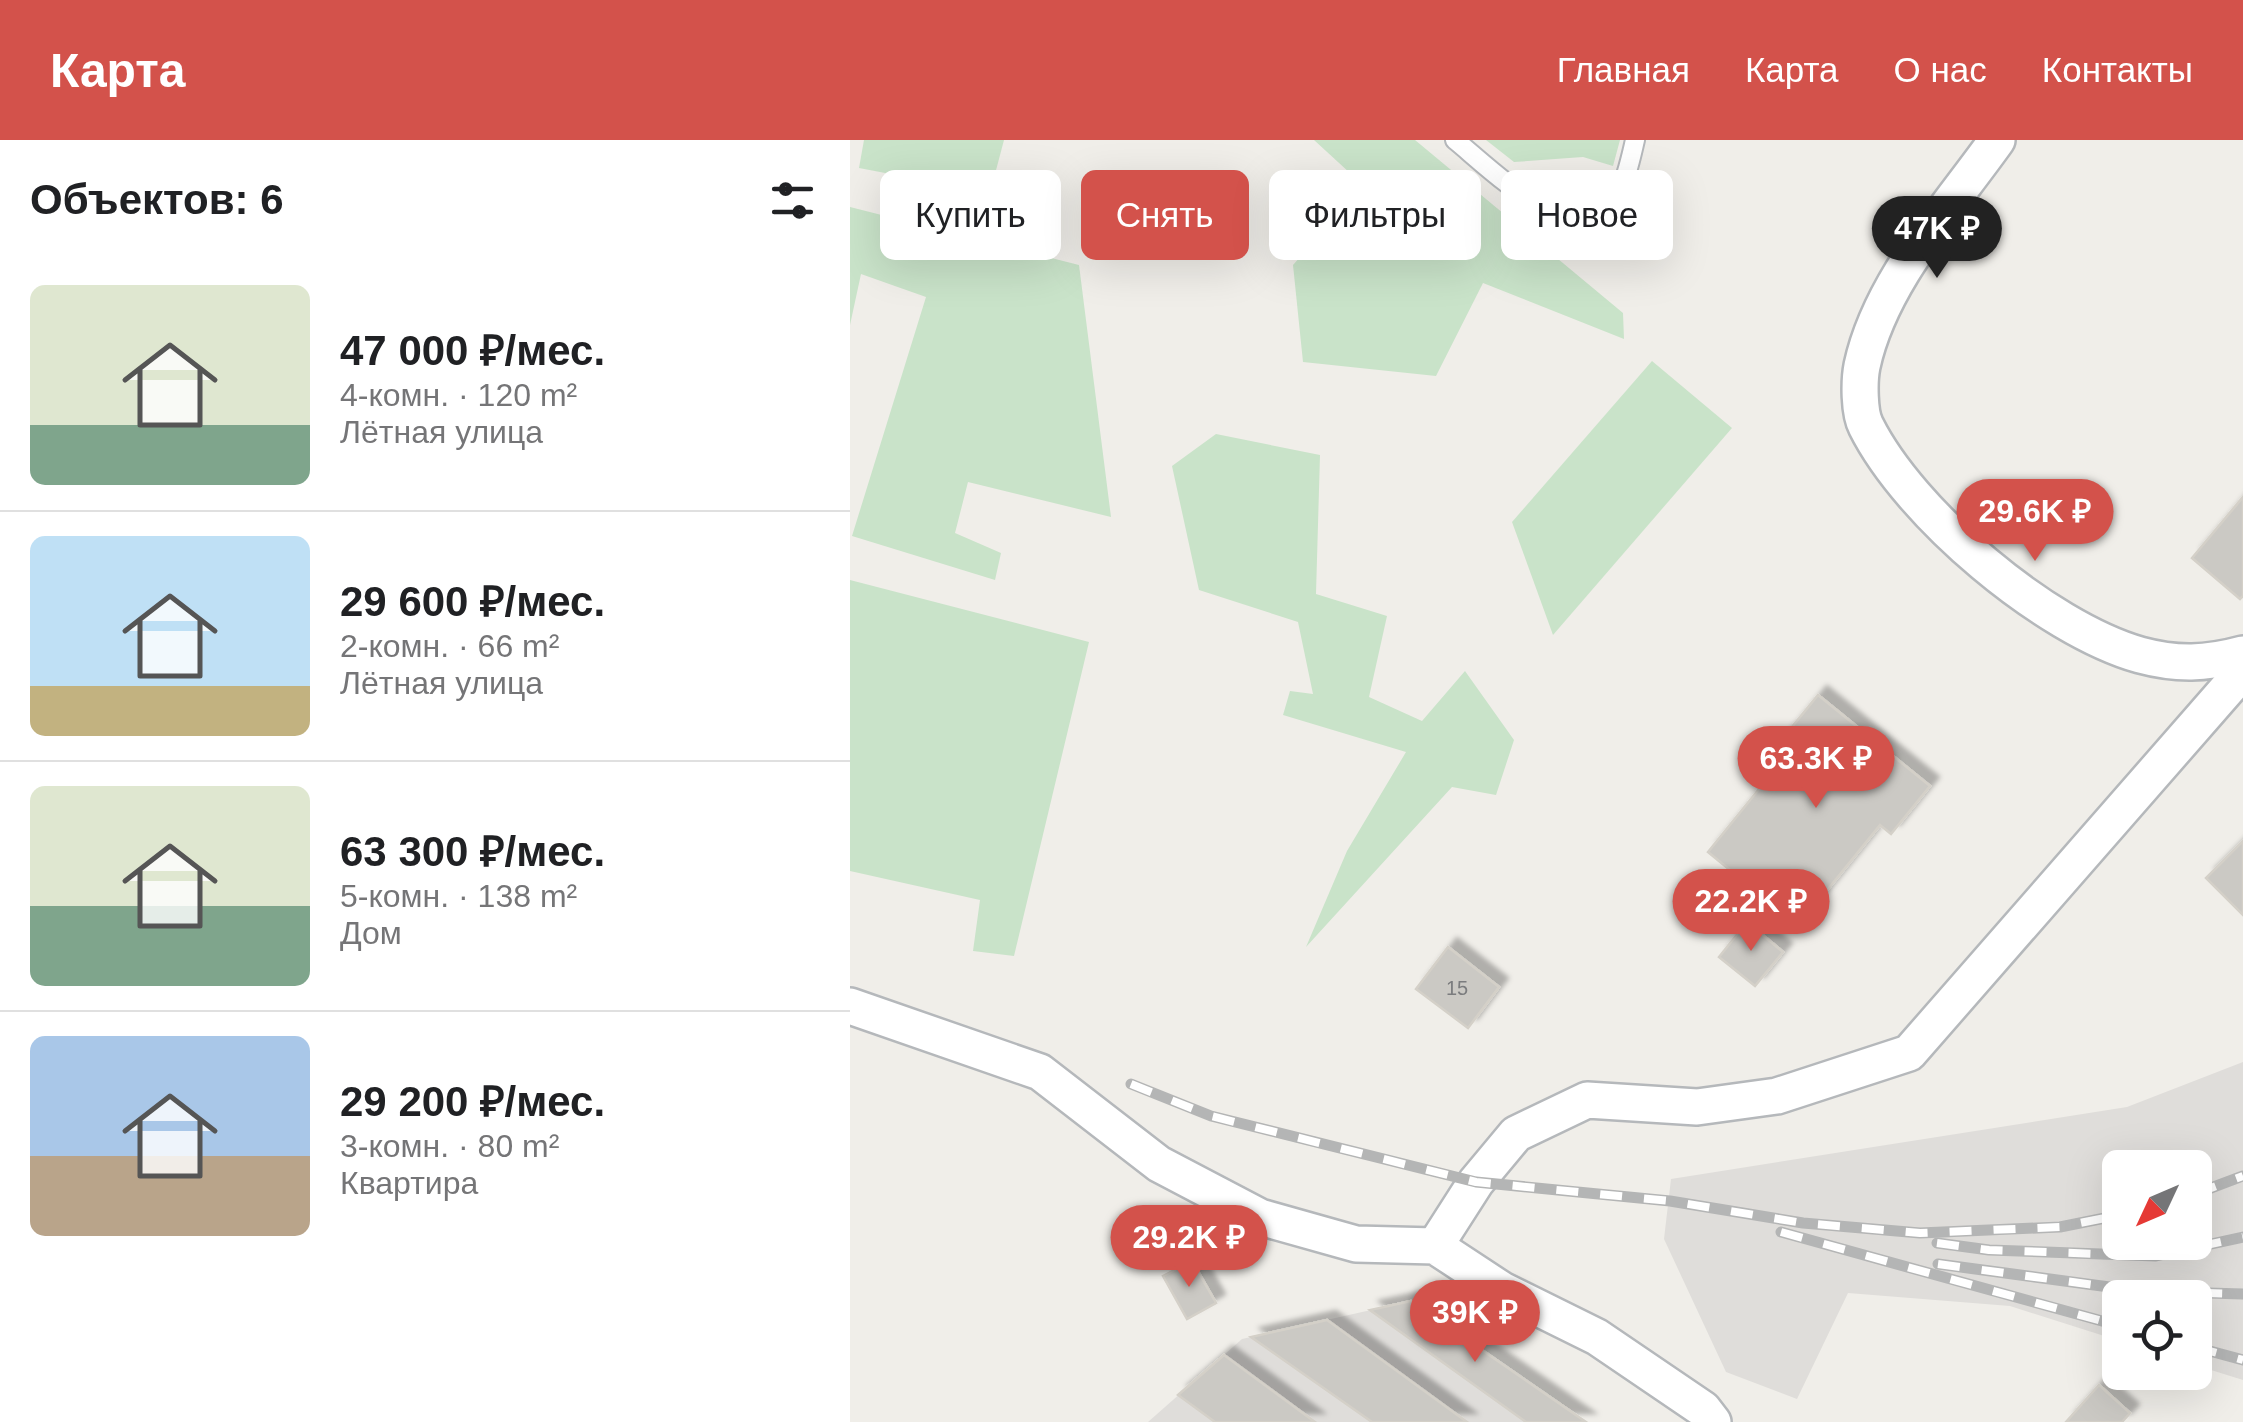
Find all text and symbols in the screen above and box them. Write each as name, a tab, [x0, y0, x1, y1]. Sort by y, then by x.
text: Карта	[50, 44, 185, 97]
text: Главная	[1557, 50, 1690, 89]
text: Карта	[1745, 50, 1839, 89]
text: О нас	[1894, 50, 1987, 89]
text: Контакты	[2042, 50, 2193, 89]
chip: Купить	[880, 170, 1061, 260]
chip: Снять	[1081, 170, 1249, 260]
chip: Фильтры	[1269, 170, 1481, 260]
chip: Новое	[1501, 170, 1673, 260]
icon: filters	[765, 173, 820, 228]
text: Объектов: 6	[30, 176, 284, 223]
pin: 47K ₽	[1867, 196, 2007, 281]
text: 47K ₽	[1894, 210, 1980, 246]
icon: home	[110, 325, 230, 445]
text: 47 000 ₽/мес.	[340, 327, 605, 374]
text: 4-комн. · 120 m²	[340, 377, 577, 413]
text: Лётная улица	[340, 414, 543, 450]
pin: 29.6K ₽	[1943, 479, 2127, 564]
text: 29.6K ₽	[1979, 493, 2091, 529]
icon: home	[110, 576, 230, 696]
text: 29 600 ₽/мес.	[340, 578, 605, 625]
text: 2-комн. · 66 m²	[340, 628, 559, 664]
text: Лётная улица	[340, 665, 543, 701]
pin: 63.3K ₽	[1724, 726, 1908, 811]
text: 63.3K ₽	[1760, 740, 1872, 776]
icon: home	[110, 826, 230, 946]
text: 63 300 ₽/мес.	[340, 828, 605, 875]
pin: 22.2K ₽	[1659, 869, 1843, 954]
text: 5-комн. · 138 m²	[340, 878, 577, 914]
text: 22.2K ₽	[1695, 883, 1807, 919]
text: Дом	[340, 915, 402, 951]
house number: 15	[1446, 977, 1468, 999]
icon: home	[110, 1076, 230, 1196]
text: 29 200 ₽/мес.	[340, 1078, 605, 1125]
text: 3-комн. · 80 m²	[340, 1128, 559, 1164]
north arrow	[2102, 1150, 2212, 1260]
map controls	[2102, 1150, 2212, 1390]
text: Квартира	[340, 1165, 478, 1201]
pin: 29.2K ₽	[1097, 1205, 1281, 1290]
text: 29.2K ₽	[1133, 1219, 1245, 1255]
pin: 39K ₽	[1405, 1280, 1545, 1365]
button: locate	[2102, 1280, 2212, 1390]
text: 39K ₽	[1432, 1294, 1518, 1330]

